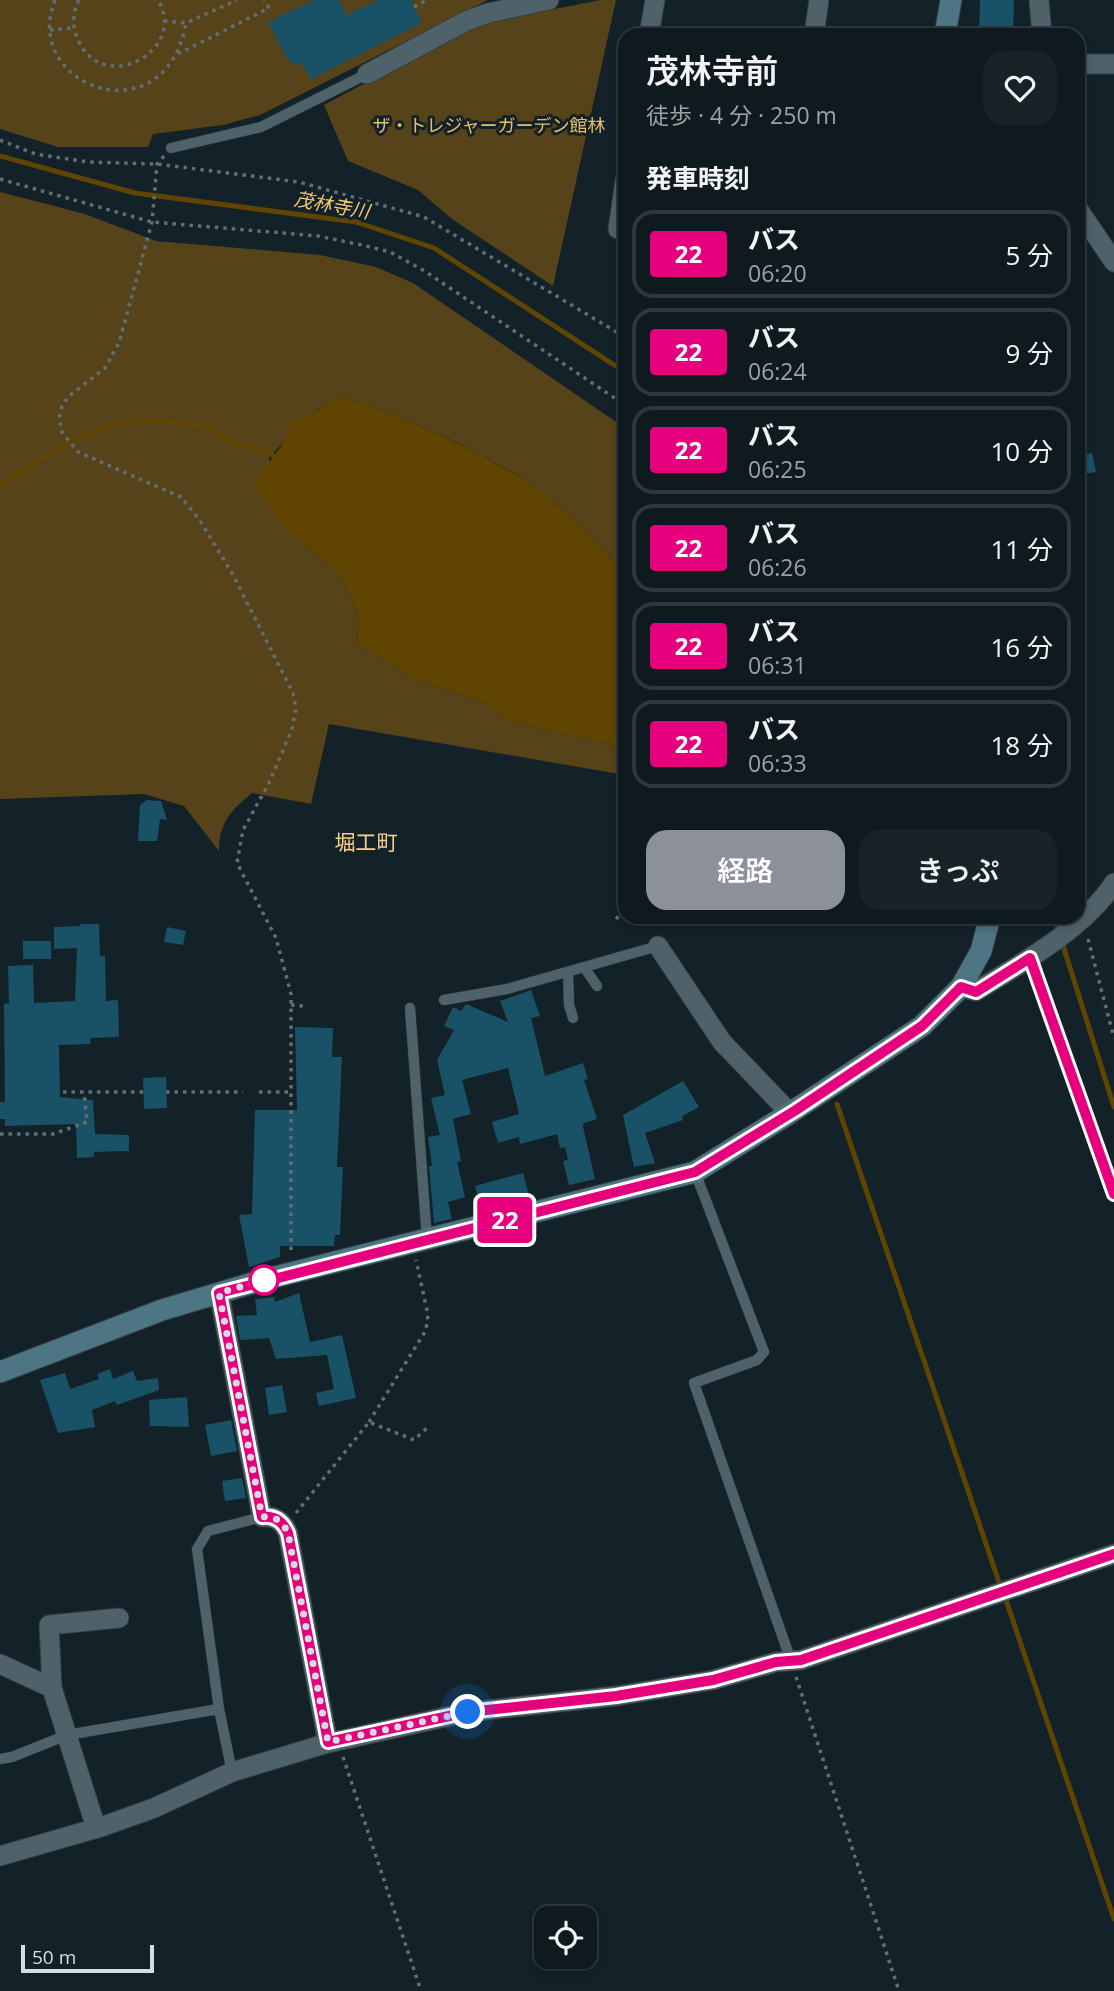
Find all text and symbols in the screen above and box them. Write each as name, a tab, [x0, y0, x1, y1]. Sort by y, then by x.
text: 茂林寺前	[646, 48, 778, 93]
button: heart	[983, 51, 1057, 125]
text: 徒歩 · 4 分 · 250 m	[646, 99, 837, 131]
park label: ザ・トレジャーガーデン館林	[372, 113, 606, 137]
text: 発車時刻	[646, 160, 750, 196]
water label: 茂林寺川	[292, 186, 374, 225]
text: バス	[748, 221, 800, 257]
text: 22	[675, 237, 702, 270]
text: 5 分	[1005, 237, 1053, 273]
text: 06:20	[748, 257, 807, 289]
text: バス	[748, 319, 800, 355]
text: 22	[675, 335, 702, 368]
text: 9 分	[1005, 335, 1053, 371]
text: 06:24	[748, 355, 807, 387]
text: バス	[748, 417, 800, 453]
text: 22	[675, 433, 702, 466]
text: 10 分	[991, 433, 1053, 469]
text: 06:25	[748, 453, 807, 485]
text: バス	[748, 515, 800, 551]
text: 22	[675, 531, 702, 564]
text: 11 分	[991, 531, 1053, 567]
text: 06:26	[748, 551, 807, 583]
text: バス	[748, 613, 800, 649]
text: 22	[675, 629, 702, 662]
text: 16 分	[991, 629, 1053, 665]
text: 06:31	[748, 649, 807, 681]
text: バス	[748, 711, 800, 747]
text: 22	[675, 727, 702, 760]
text: 18 分	[991, 727, 1053, 763]
text: 06:33	[748, 747, 807, 779]
district label: 堀工町	[335, 828, 398, 856]
button: 経路	[646, 830, 845, 910]
button: きっぷ	[859, 830, 1057, 910]
line badge: 22	[474, 1197, 536, 1243]
text: 22	[491, 1203, 519, 1236]
unlabelled marker	[249, 1265, 279, 1295]
your location	[450, 1694, 485, 1729]
map controls	[534, 1906, 597, 1969]
button: locate	[534, 1906, 597, 1969]
scale bar	[21, 1942, 154, 1974]
text: 50 m	[32, 1944, 76, 1970]

